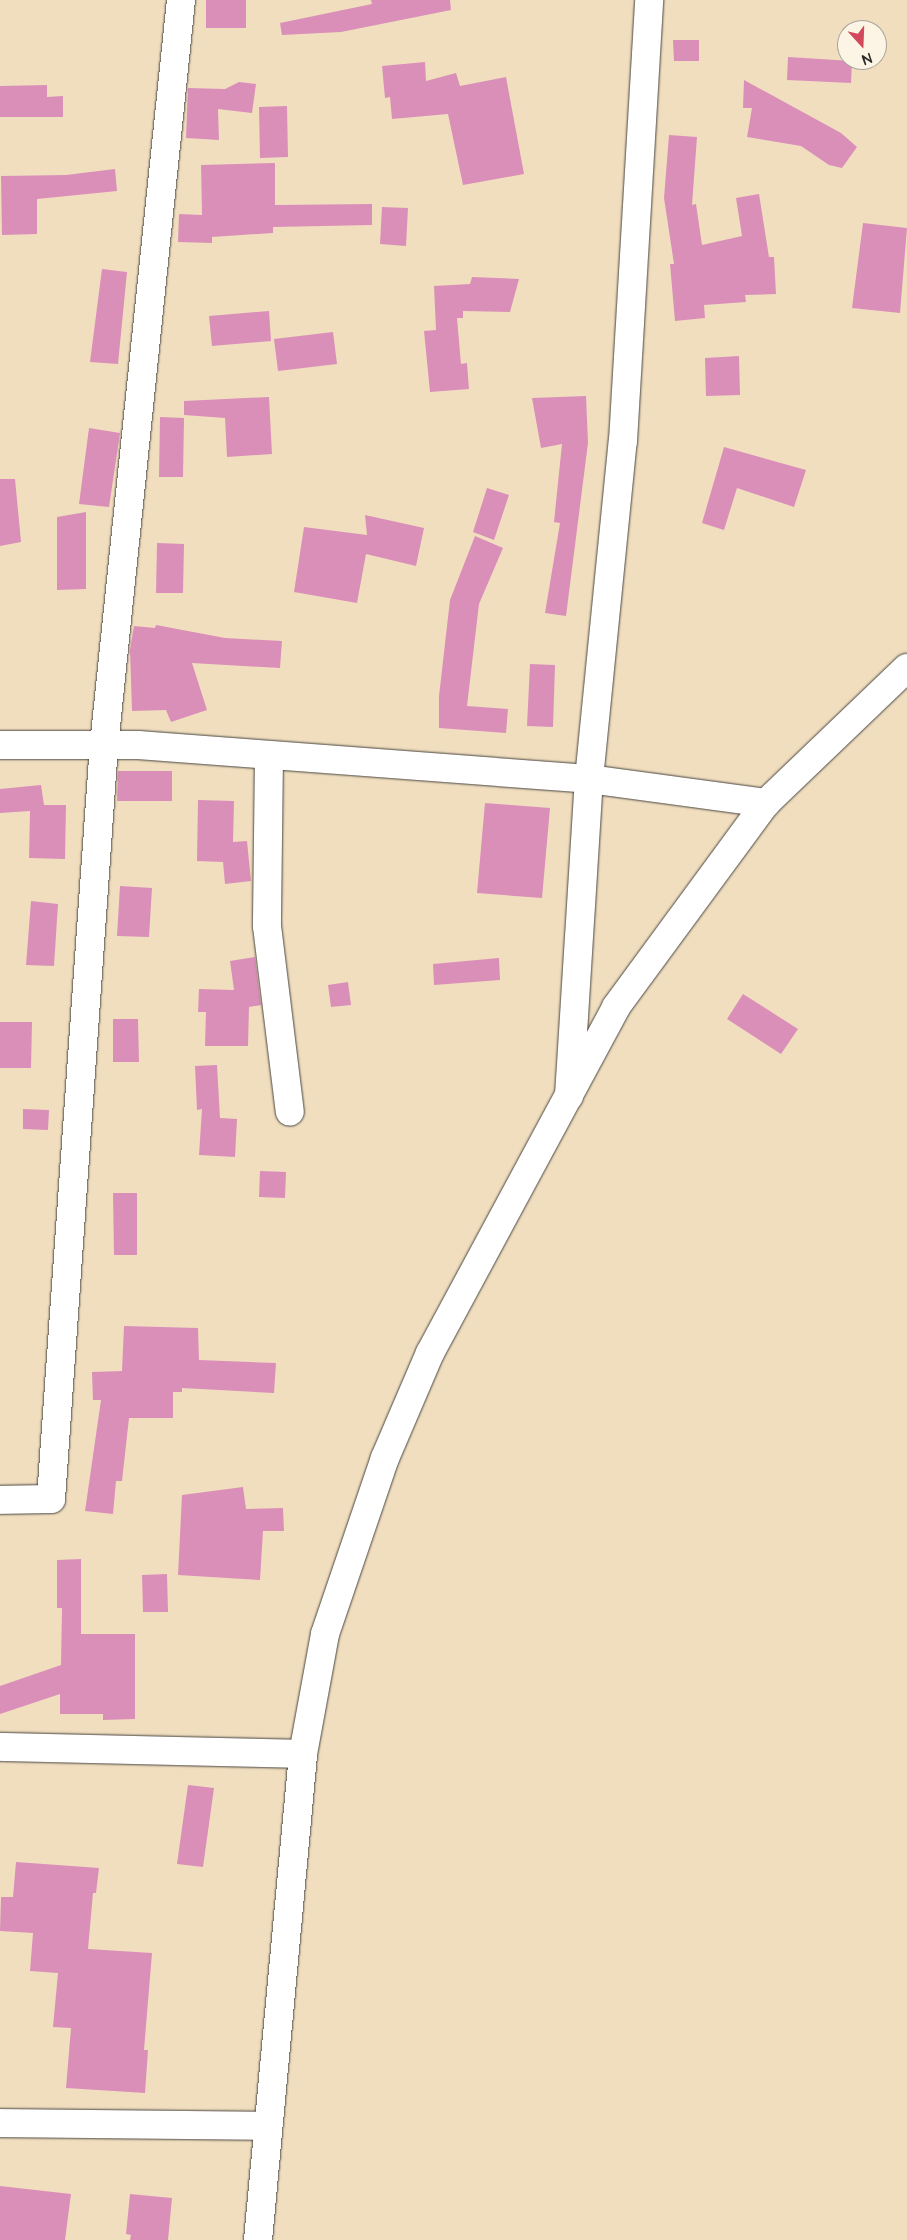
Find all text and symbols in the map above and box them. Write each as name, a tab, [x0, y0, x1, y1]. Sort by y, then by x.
north arrow	[837, 20, 887, 70]
text: N	[859, 47, 874, 69]

